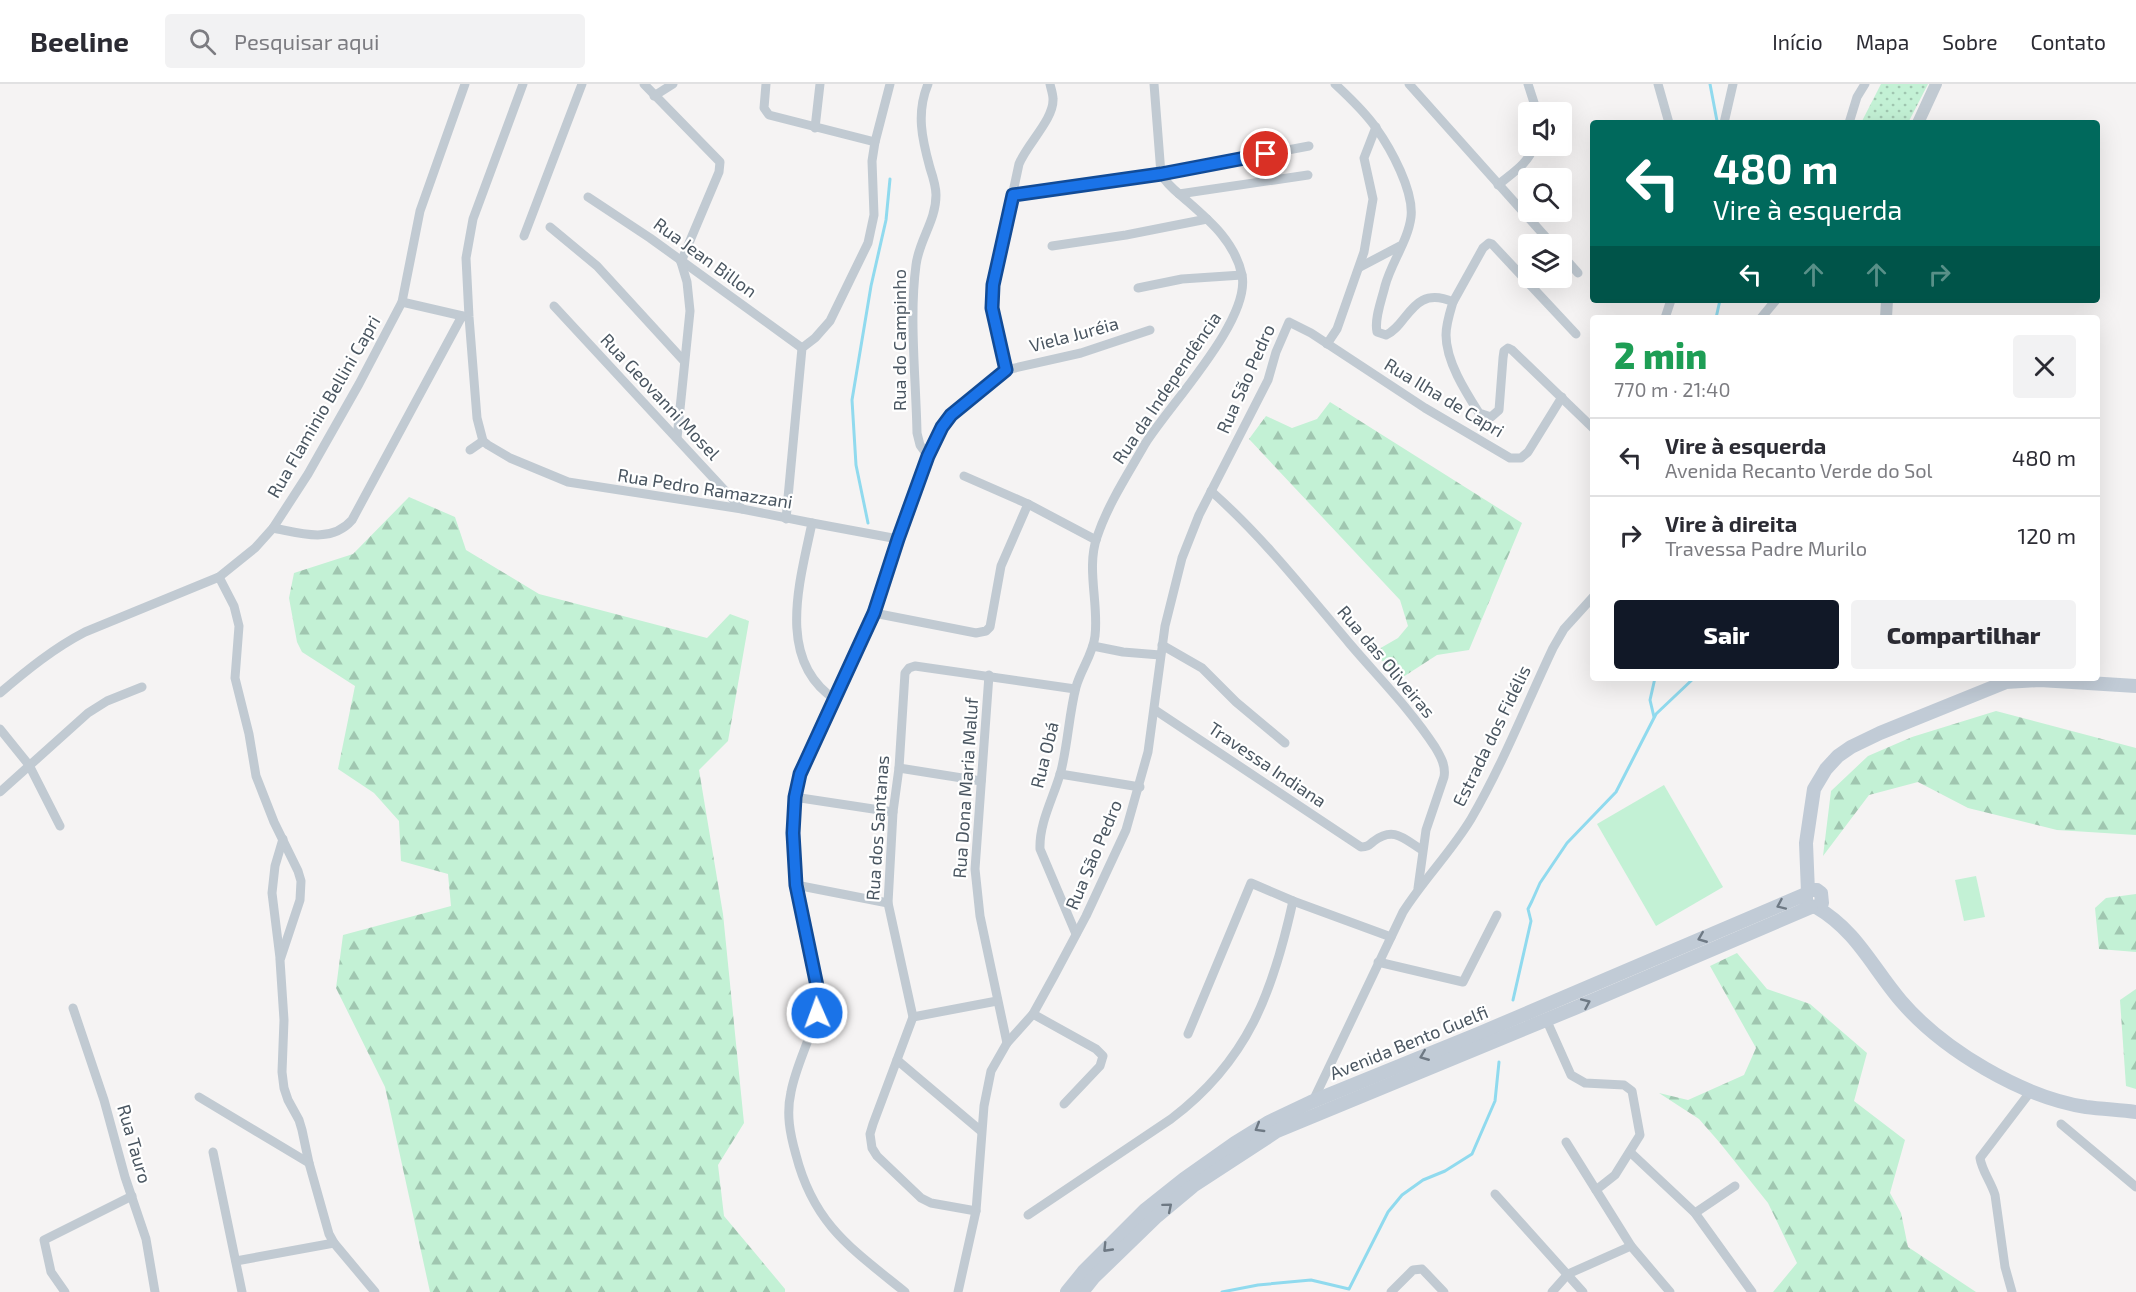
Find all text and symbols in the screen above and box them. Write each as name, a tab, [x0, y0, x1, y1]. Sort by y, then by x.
search box	[165, 14, 585, 68]
text: Beeline	[30, 24, 129, 58]
icon: search	[186, 25, 219, 58]
text: Pesquisar aqui	[234, 28, 380, 54]
text: Início	[1772, 29, 1823, 54]
text: Mapa	[1856, 29, 1909, 54]
text: Sobre	[1942, 29, 1997, 54]
text: Contato	[2030, 29, 2106, 54]
map controls	[1518, 102, 1572, 288]
button: sound	[1518, 102, 1572, 156]
pin	[1240, 128, 1291, 179]
icon: arrive	[1249, 137, 1282, 170]
text: 480 m	[1713, 142, 1839, 192]
icon: left	[1614, 144, 1692, 222]
button: search	[1518, 168, 1572, 222]
text: Vire à esquerda	[1713, 193, 1902, 225]
street label: Rua Jean Billon	[650, 212, 761, 302]
button: layers	[1518, 234, 1572, 288]
icon: left	[1734, 258, 1767, 291]
icon: ahead	[1797, 258, 1830, 291]
icon: ahead	[1860, 258, 1893, 291]
icon: right	[1923, 258, 1956, 291]
street label: Rua do Campinho	[888, 269, 910, 411]
street label: Rua da Independência	[1107, 307, 1225, 468]
street label: Rua Flaminio Bellini Capri	[262, 311, 384, 502]
street label: Viela Juréia	[1027, 312, 1121, 356]
street label: Rua São Pedro	[1211, 321, 1279, 437]
street label: Rua Geovanni Mosel	[596, 328, 726, 465]
text: 2 min	[1614, 333, 1707, 376]
button: close	[2013, 335, 2076, 398]
street label: Rua Ilha de Capri	[1381, 353, 1508, 442]
text: 770 m · 21:40	[1614, 377, 1730, 401]
text: Vire à esquerda	[1665, 432, 1826, 458]
icon: left	[1614, 441, 1647, 474]
text: 480 m	[2012, 444, 2076, 470]
text: Avenida Recanto Verde do Sol	[1665, 458, 1933, 482]
street label: Rua Pedro Ramazzani	[616, 463, 794, 513]
text: Vire à direita	[1665, 510, 1797, 536]
icon: right	[1614, 519, 1647, 552]
text: 120 m	[2017, 522, 2076, 548]
text: Travessa Padre Murilo	[1665, 536, 1867, 560]
button: Sair	[1614, 600, 1839, 669]
button: Compartilhar	[1851, 600, 2076, 669]
street label: Rua das Oliveiras	[1333, 601, 1440, 722]
street label: Estrada dos Fidélis	[1447, 661, 1535, 810]
street label: Rua Dona Maria Maluf	[948, 696, 982, 879]
street label: Travessa Indiana	[1204, 717, 1331, 812]
street label: Rua Obá	[1025, 719, 1063, 790]
street label: Rua dos Santanas	[861, 755, 893, 901]
street label: Rua São Pedro	[1060, 796, 1126, 913]
one-way arrow	[1777, 898, 1788, 910]
one-way arrow	[1697, 931, 1708, 943]
position arrow	[785, 981, 849, 1045]
one-way arrow	[1579, 999, 1590, 1011]
street label: Avenida Bento Guelfi	[1326, 1000, 1491, 1084]
one-way arrow	[1419, 1049, 1430, 1061]
street label: Rua Tauro	[113, 1102, 157, 1186]
one-way arrow	[1255, 1120, 1265, 1132]
one-way arrow	[1161, 1203, 1172, 1214]
one-way arrow	[1103, 1241, 1114, 1252]

